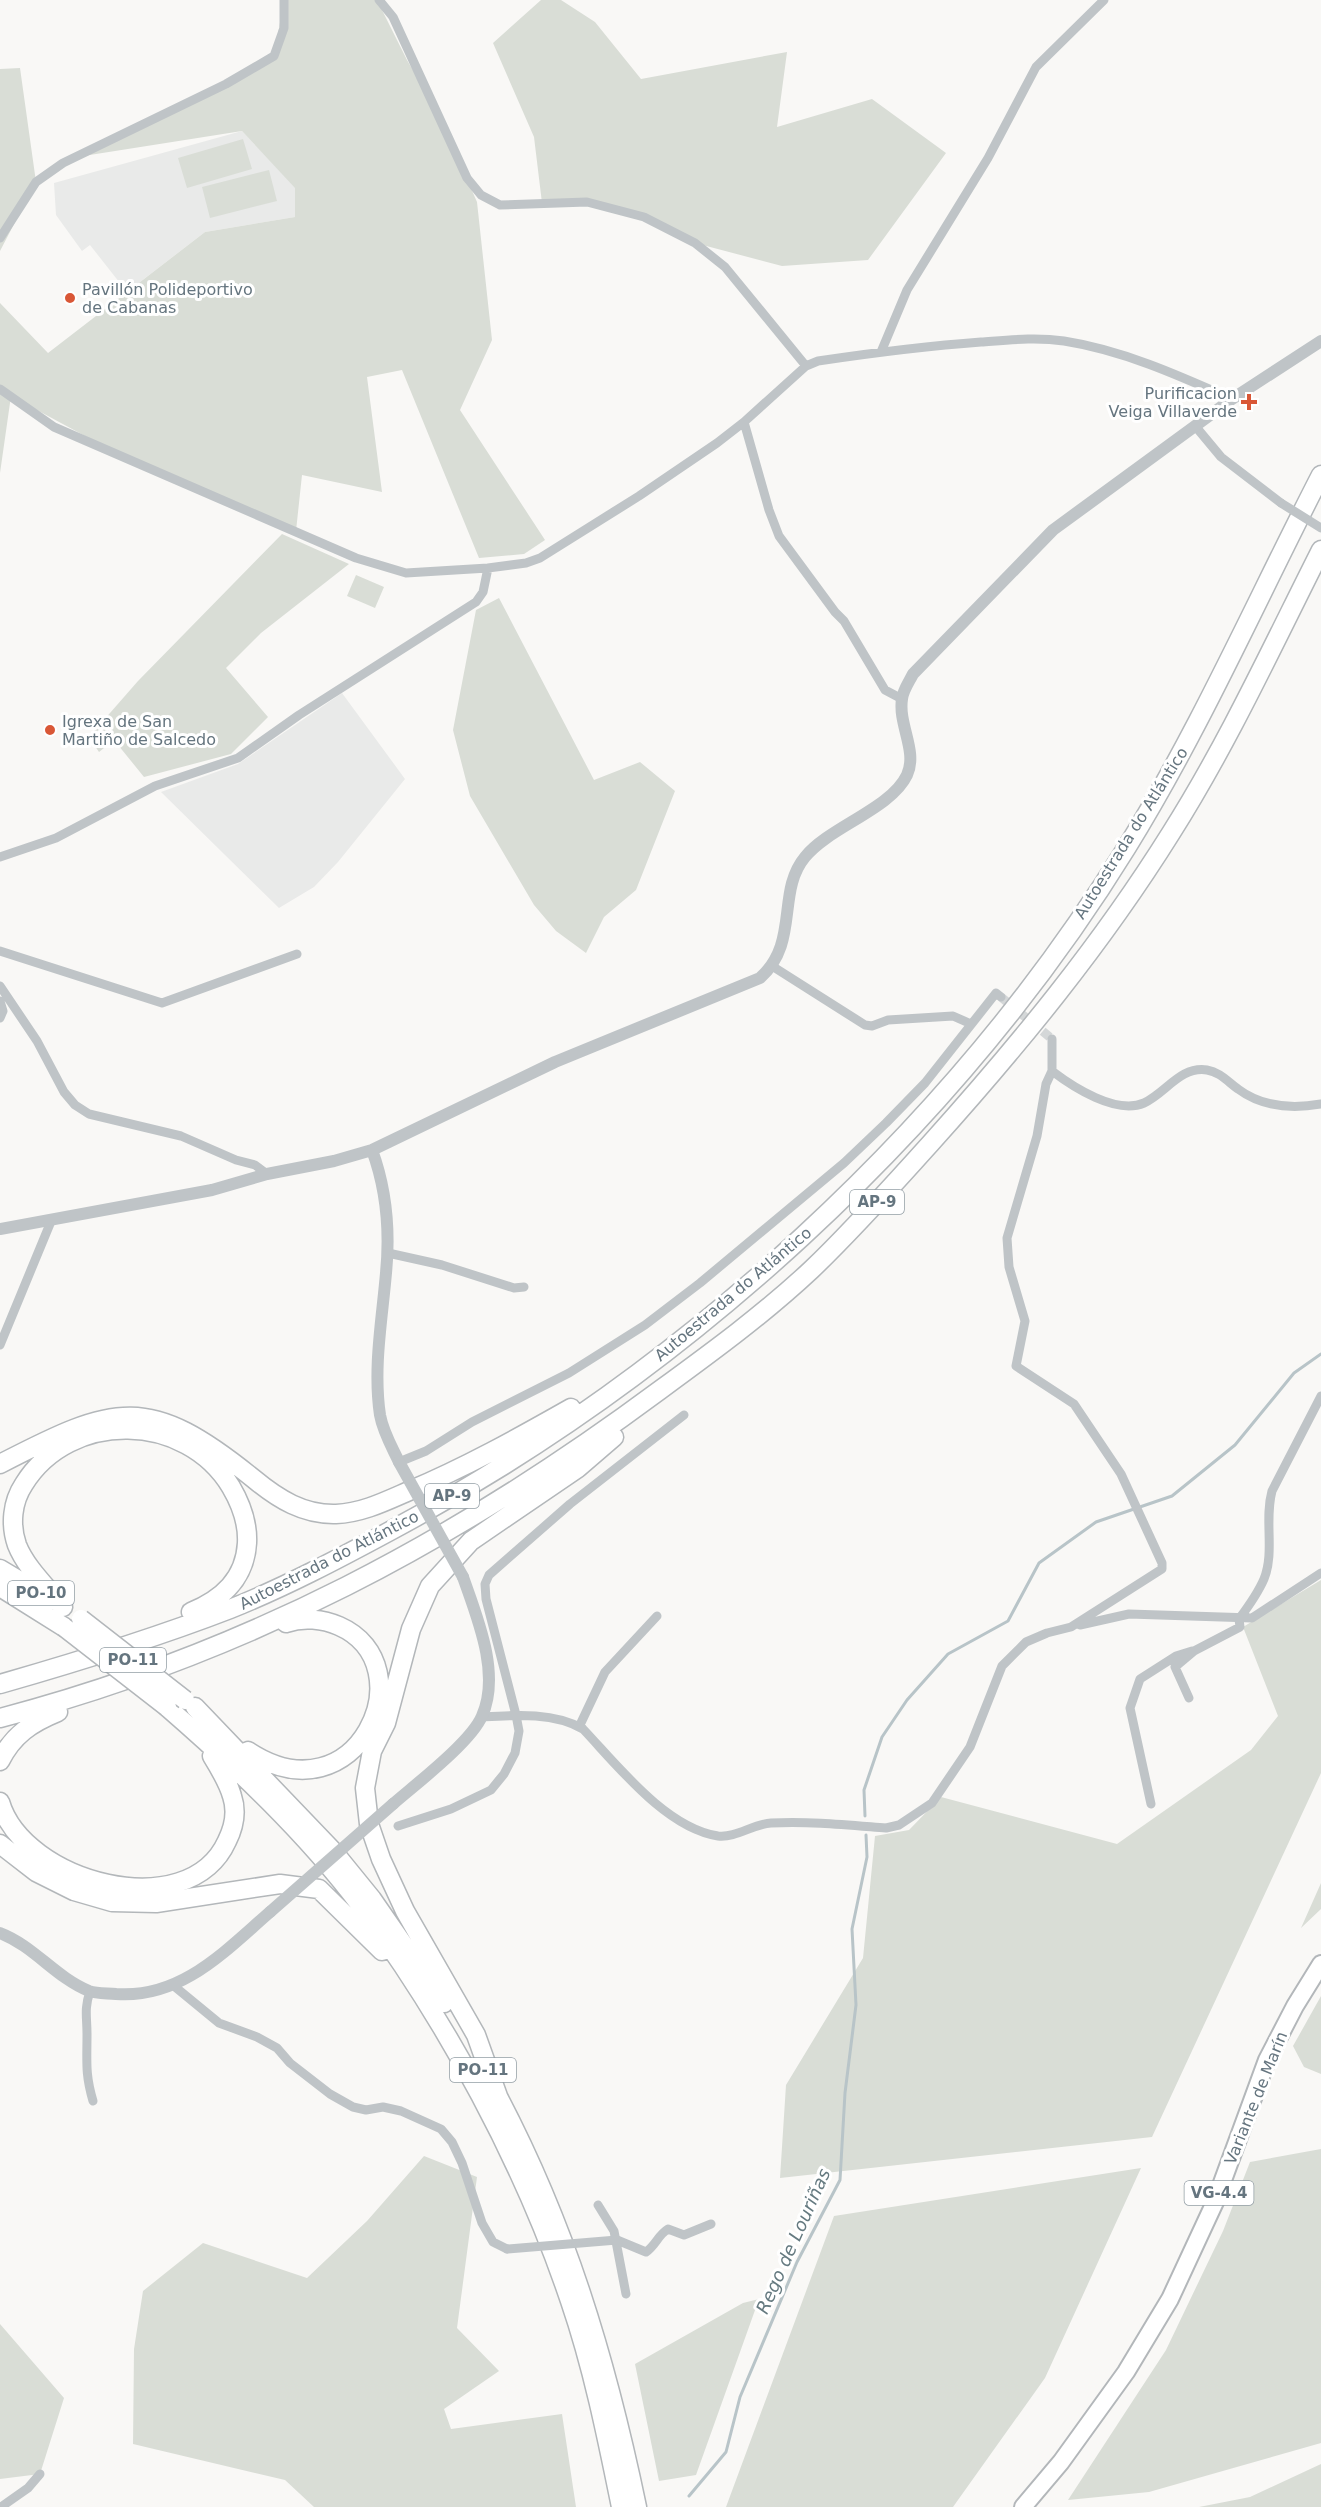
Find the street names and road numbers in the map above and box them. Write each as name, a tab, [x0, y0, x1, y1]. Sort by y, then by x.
street label: Autoestrada do Atlántico	[1070, 744, 1192, 922]
road number: AP-9	[850, 1190, 904, 1214]
street label: Autoestrada do Atlántico	[651, 1223, 815, 1365]
road number: AP-9	[425, 1484, 479, 1508]
street label: Autoestrada do Atlántico	[236, 1506, 422, 1614]
road number: PO-10	[8, 1581, 74, 1605]
road number: PO-11	[100, 1648, 166, 1672]
street label: Variante de Marín	[1221, 2029, 1291, 2167]
road number: PO-11	[450, 2058, 516, 2082]
road number: VG-4.4	[1184, 2181, 1254, 2205]

